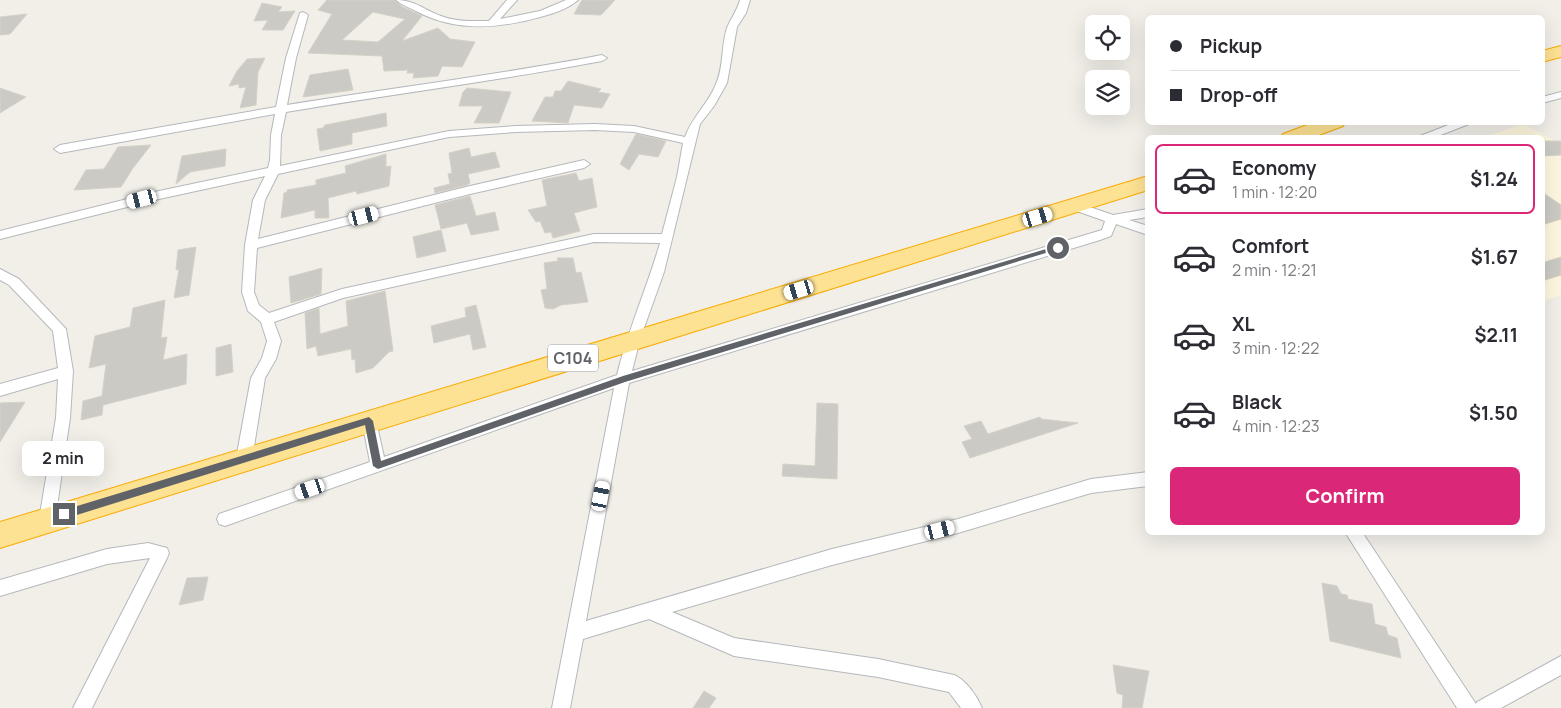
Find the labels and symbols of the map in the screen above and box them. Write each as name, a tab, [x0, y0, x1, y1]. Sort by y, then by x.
car	[125, 188, 158, 210]
car	[347, 205, 380, 227]
car	[1021, 205, 1054, 229]
route start	[1047, 237, 1069, 259]
car	[782, 278, 815, 302]
road number: C104	[548, 344, 598, 372]
callout: 2 min	[23, 442, 105, 476]
car	[293, 477, 326, 501]
car	[590, 480, 611, 512]
route end	[53, 503, 75, 525]
car	[923, 519, 956, 541]

